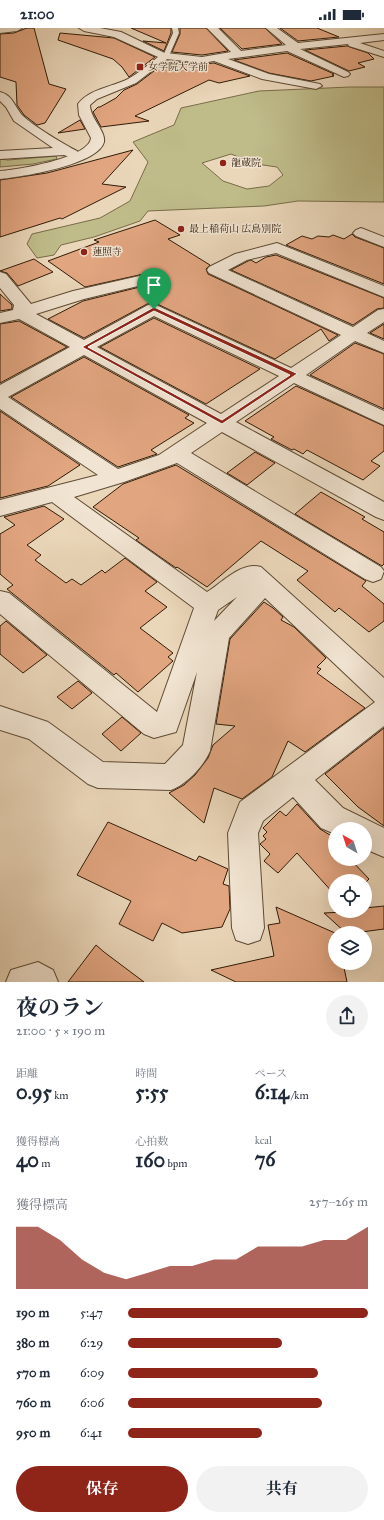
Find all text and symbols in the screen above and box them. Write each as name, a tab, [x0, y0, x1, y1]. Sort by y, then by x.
text: 21:00	[20, 5, 55, 23]
place label: 女学院大学前	[148, 61, 208, 73]
marker: 女学院大学前	[135, 62, 145, 72]
place label: 龍蔵院	[231, 157, 261, 169]
marker: 龍蔵院	[218, 158, 228, 168]
place label: 最上稲荷山 広島別院	[189, 223, 281, 235]
marker: 最上稲荷山 広島別院	[176, 224, 186, 234]
place label: 蓮照寺	[92, 246, 122, 258]
marker: 蓮照寺	[79, 247, 89, 257]
pin	[137, 268, 171, 309]
icon: arrive	[143, 274, 165, 296]
north arrow	[328, 822, 372, 866]
map controls	[328, 822, 372, 970]
button: locate	[328, 874, 372, 918]
button: layers	[328, 926, 372, 970]
text: 夜のラン	[16, 994, 104, 1021]
button: share	[326, 995, 368, 1037]
text: 21:00 · 5 × 190 m	[16, 1023, 105, 1039]
text: 距離	[16, 1067, 38, 1080]
text: 時間	[135, 1067, 157, 1080]
text: ペース	[255, 1067, 287, 1080]
text: 0.95	[16, 1080, 52, 1104]
text: 5:55	[135, 1080, 168, 1104]
text: 6:14	[255, 1080, 289, 1104]
text: km	[52, 1089, 69, 1102]
text: /km	[289, 1089, 309, 1102]
text: kcal	[255, 1134, 272, 1147]
text: 獲得標高	[16, 1135, 60, 1148]
text: 心拍数	[135, 1135, 168, 1148]
text: 76	[255, 1147, 276, 1171]
text: 40	[16, 1148, 39, 1172]
text: 160	[135, 1148, 165, 1172]
text: m	[39, 1157, 50, 1170]
text: bpm	[165, 1157, 188, 1170]
text: 257–265 m	[309, 1194, 368, 1210]
text: 獲得標高	[16, 1197, 68, 1213]
text: 190 m	[16, 1305, 49, 1321]
text: 5:47	[80, 1305, 103, 1321]
text: 380 m	[16, 1335, 49, 1351]
text: 6:29	[80, 1335, 103, 1351]
text: 570 m	[16, 1365, 50, 1381]
text: 6:09	[80, 1365, 105, 1381]
text: 760 m	[16, 1395, 51, 1411]
text: 6:06	[80, 1395, 104, 1411]
text: 950 m	[16, 1425, 50, 1441]
text: 6:41	[80, 1425, 102, 1441]
button: 保存	[16, 1466, 188, 1512]
button: 共有	[196, 1466, 368, 1512]

